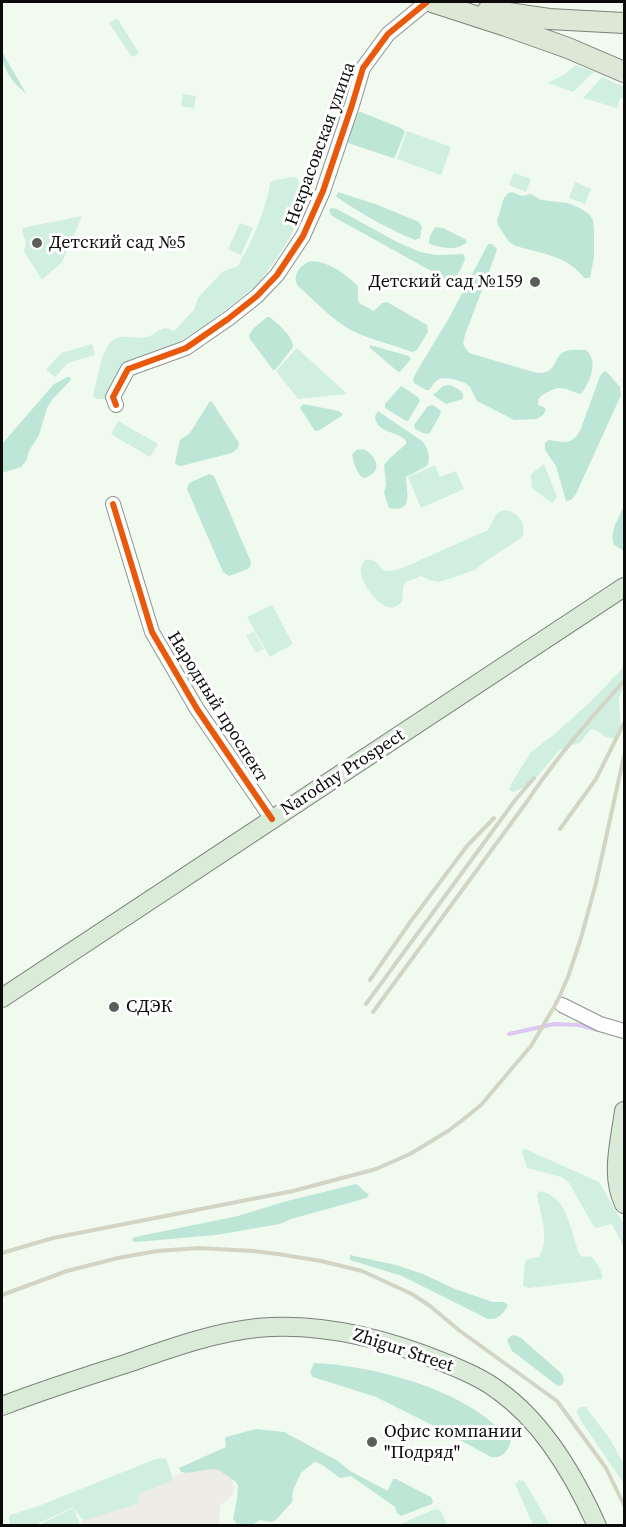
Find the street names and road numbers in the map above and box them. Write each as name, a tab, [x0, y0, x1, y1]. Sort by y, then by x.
street label: Некрасовская улица	[281, 59, 361, 229]
street label: Народный проспект	[162, 628, 272, 786]
street label: Narodny Prospect	[277, 725, 409, 821]
street label: Zhigur Street	[350, 1325, 456, 1377]

